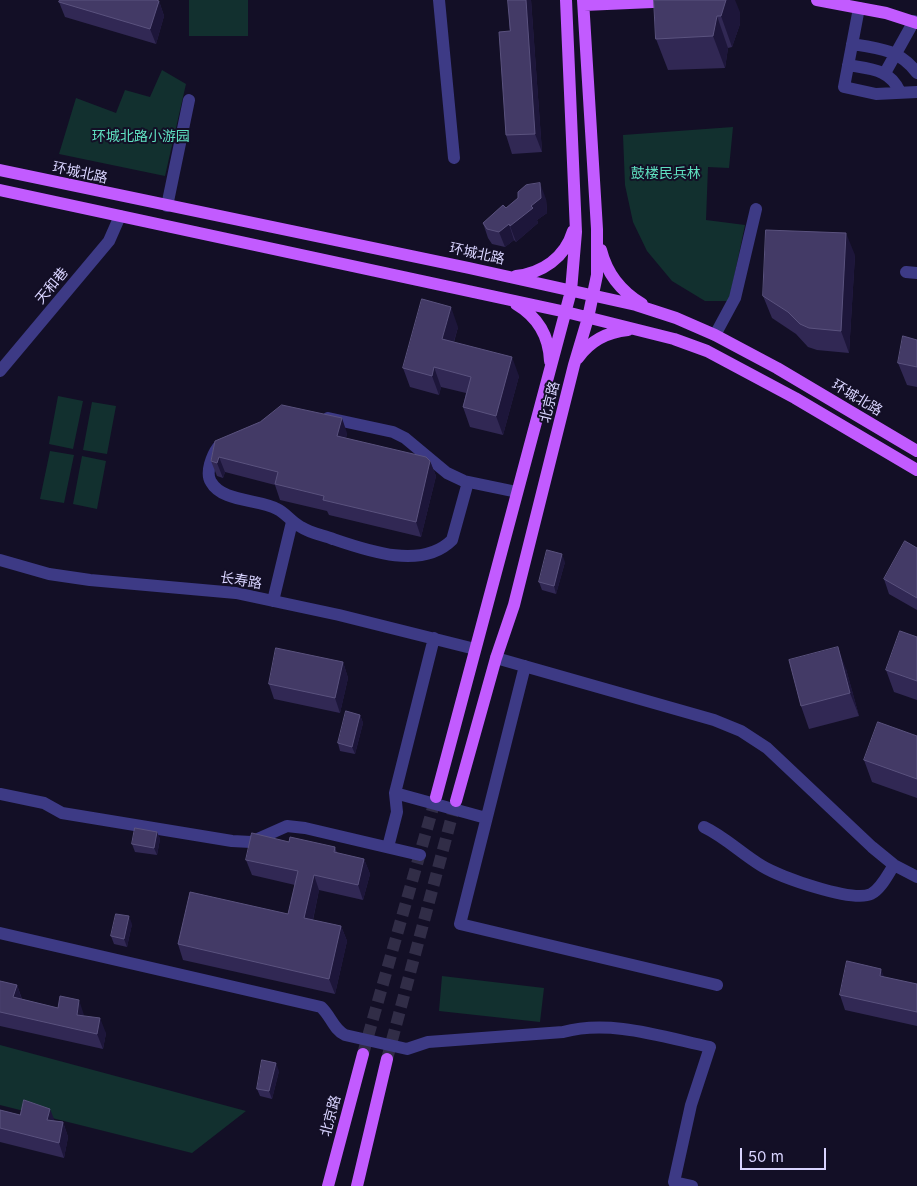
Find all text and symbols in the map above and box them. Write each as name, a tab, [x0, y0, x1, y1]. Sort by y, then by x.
park label: 环城北路小游园	[92, 129, 190, 145]
street label: 环城北路	[51, 159, 109, 187]
park label: 鼓楼民兵林	[631, 166, 701, 182]
street label: 环城北路	[448, 240, 506, 268]
street label: 天和巷	[32, 265, 72, 307]
street label: 环城北路	[829, 376, 885, 420]
street label: 北京路	[537, 380, 563, 424]
street label: 长寿路	[219, 569, 263, 593]
street label: 北京路	[317, 1094, 345, 1138]
scale bar	[742, 1138, 828, 1170]
text: 50 m	[748, 1147, 784, 1166]

